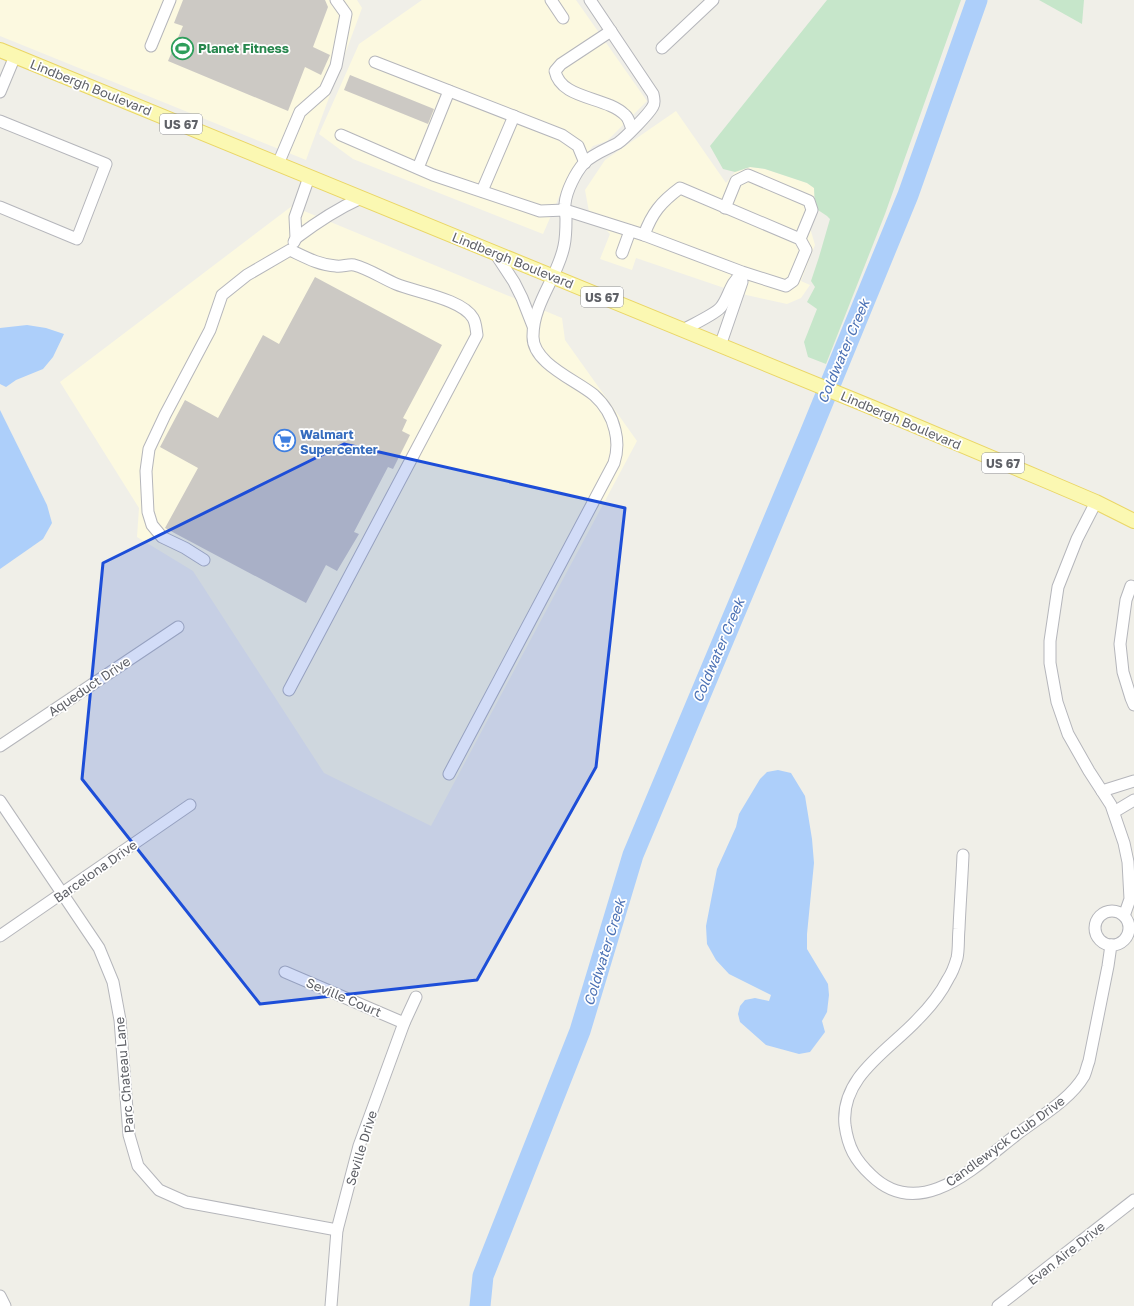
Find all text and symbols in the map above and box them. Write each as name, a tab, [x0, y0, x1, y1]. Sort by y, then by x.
sports icon: Planet Fitness	[170, 35, 196, 61]
place label: Planet Fitness	[198, 40, 289, 56]
street label: Lindbergh Boulevard	[28, 55, 154, 119]
road number: US 67	[160, 114, 202, 134]
street label: Lindbergh Boulevard	[450, 228, 576, 292]
road number: US 67	[581, 287, 623, 307]
water label: Coldwater Creek	[813, 294, 873, 406]
street label: Lindbergh Boulevard	[838, 387, 964, 453]
place label: Walmart Supercenter	[300, 426, 378, 457]
supermarket icon: Walmart Supercenter	[272, 428, 298, 454]
road number: US 67	[982, 453, 1024, 473]
water label: Coldwater Creek	[688, 593, 748, 705]
street label: Aqueduct Drive	[45, 653, 133, 719]
street label: Barcelona Drive	[50, 836, 140, 906]
water label: Coldwater Creek	[580, 894, 629, 1008]
street label: Seville Court	[304, 974, 384, 1020]
street label: Parc Chateau Lane	[111, 1016, 137, 1134]
street label: Candlewyck Club Drive	[942, 1092, 1068, 1190]
street label: Seville Drive	[342, 1109, 380, 1187]
street label: Evan Aire Drive	[1024, 1218, 1108, 1288]

